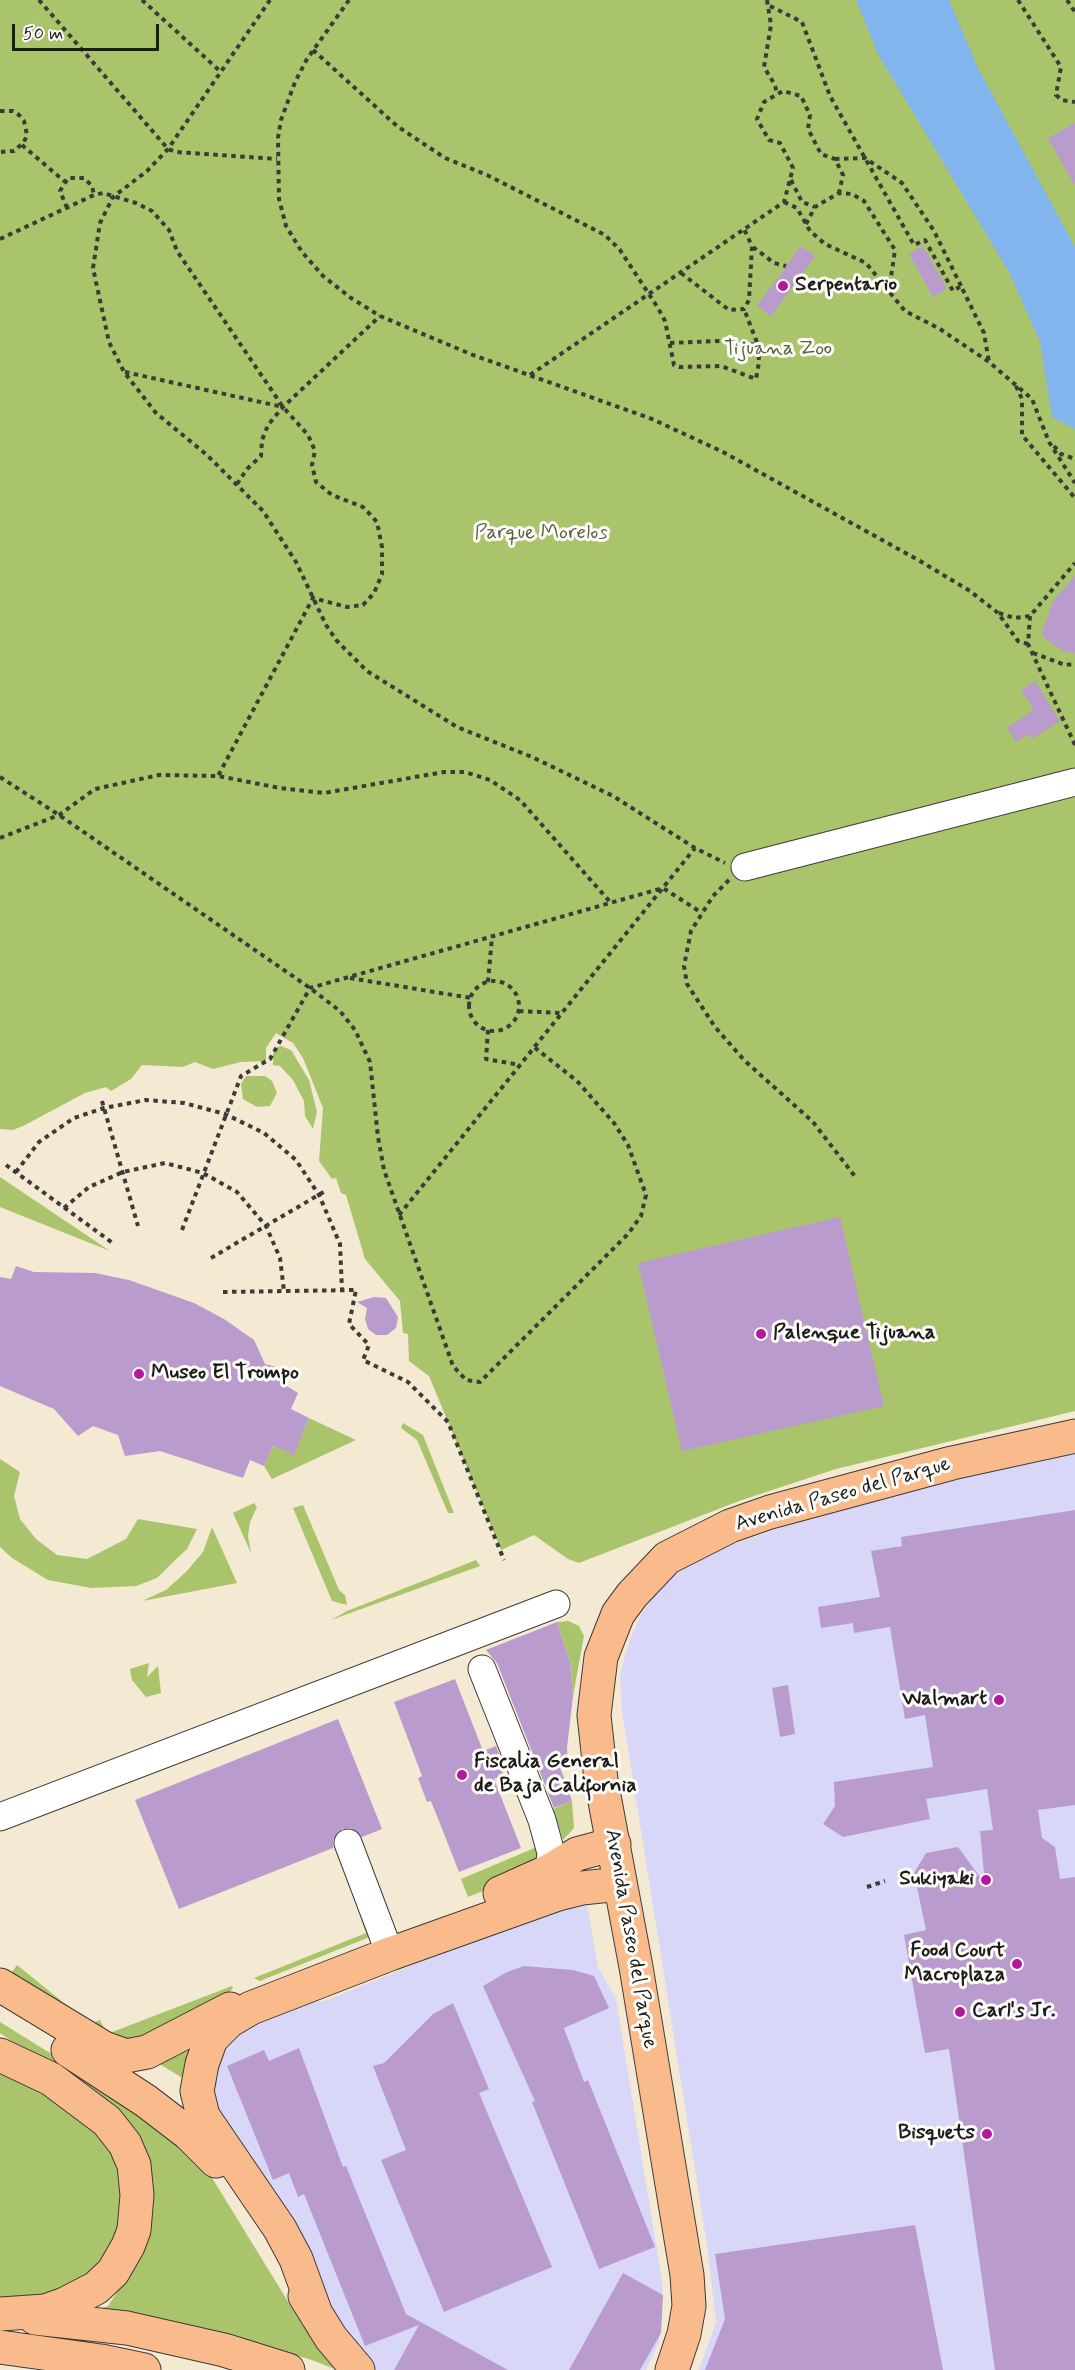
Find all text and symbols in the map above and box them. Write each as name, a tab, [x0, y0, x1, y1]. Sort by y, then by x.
scale bar	[15, 12, 162, 50]
text: 50 m	[23, 22, 63, 46]
place label: Serpentario	[795, 273, 897, 299]
marker: Serpentario	[776, 279, 790, 293]
park label: Tijuana Zoo	[724, 337, 832, 363]
park label: Parque Morelos	[474, 521, 608, 547]
place label: Palenque Tijuana	[773, 1321, 935, 1347]
marker: Palenque Tijuana	[754, 1327, 768, 1341]
place label: Museo El Trompo	[151, 1361, 299, 1387]
marker: Museo El Trompo	[132, 1367, 146, 1381]
street label: Avenida Paseo del Parque	[733, 1452, 953, 1538]
place label: Walmart	[902, 1687, 987, 1713]
marker: Walmart	[992, 1693, 1006, 1707]
place label: Fiscalia General de Baja California	[474, 1750, 637, 1800]
marker: Fiscalia General de Baja California	[455, 1768, 469, 1782]
street label: Avenida Paseo del Parque	[598, 1827, 662, 2051]
place label: Sukiyaki	[899, 1867, 974, 1893]
marker: Sukiyaki	[979, 1873, 993, 1887]
place label: Food Court Macroplaza	[904, 1939, 1005, 1989]
marker: Food Court Macroplaza	[1010, 1957, 1024, 1971]
place label: Carl's Jr.	[972, 1999, 1055, 2025]
marker: Carl's Jr.	[953, 2005, 967, 2019]
place label: Bisquets	[898, 2121, 975, 2147]
marker: Bisquets	[980, 2127, 994, 2141]

